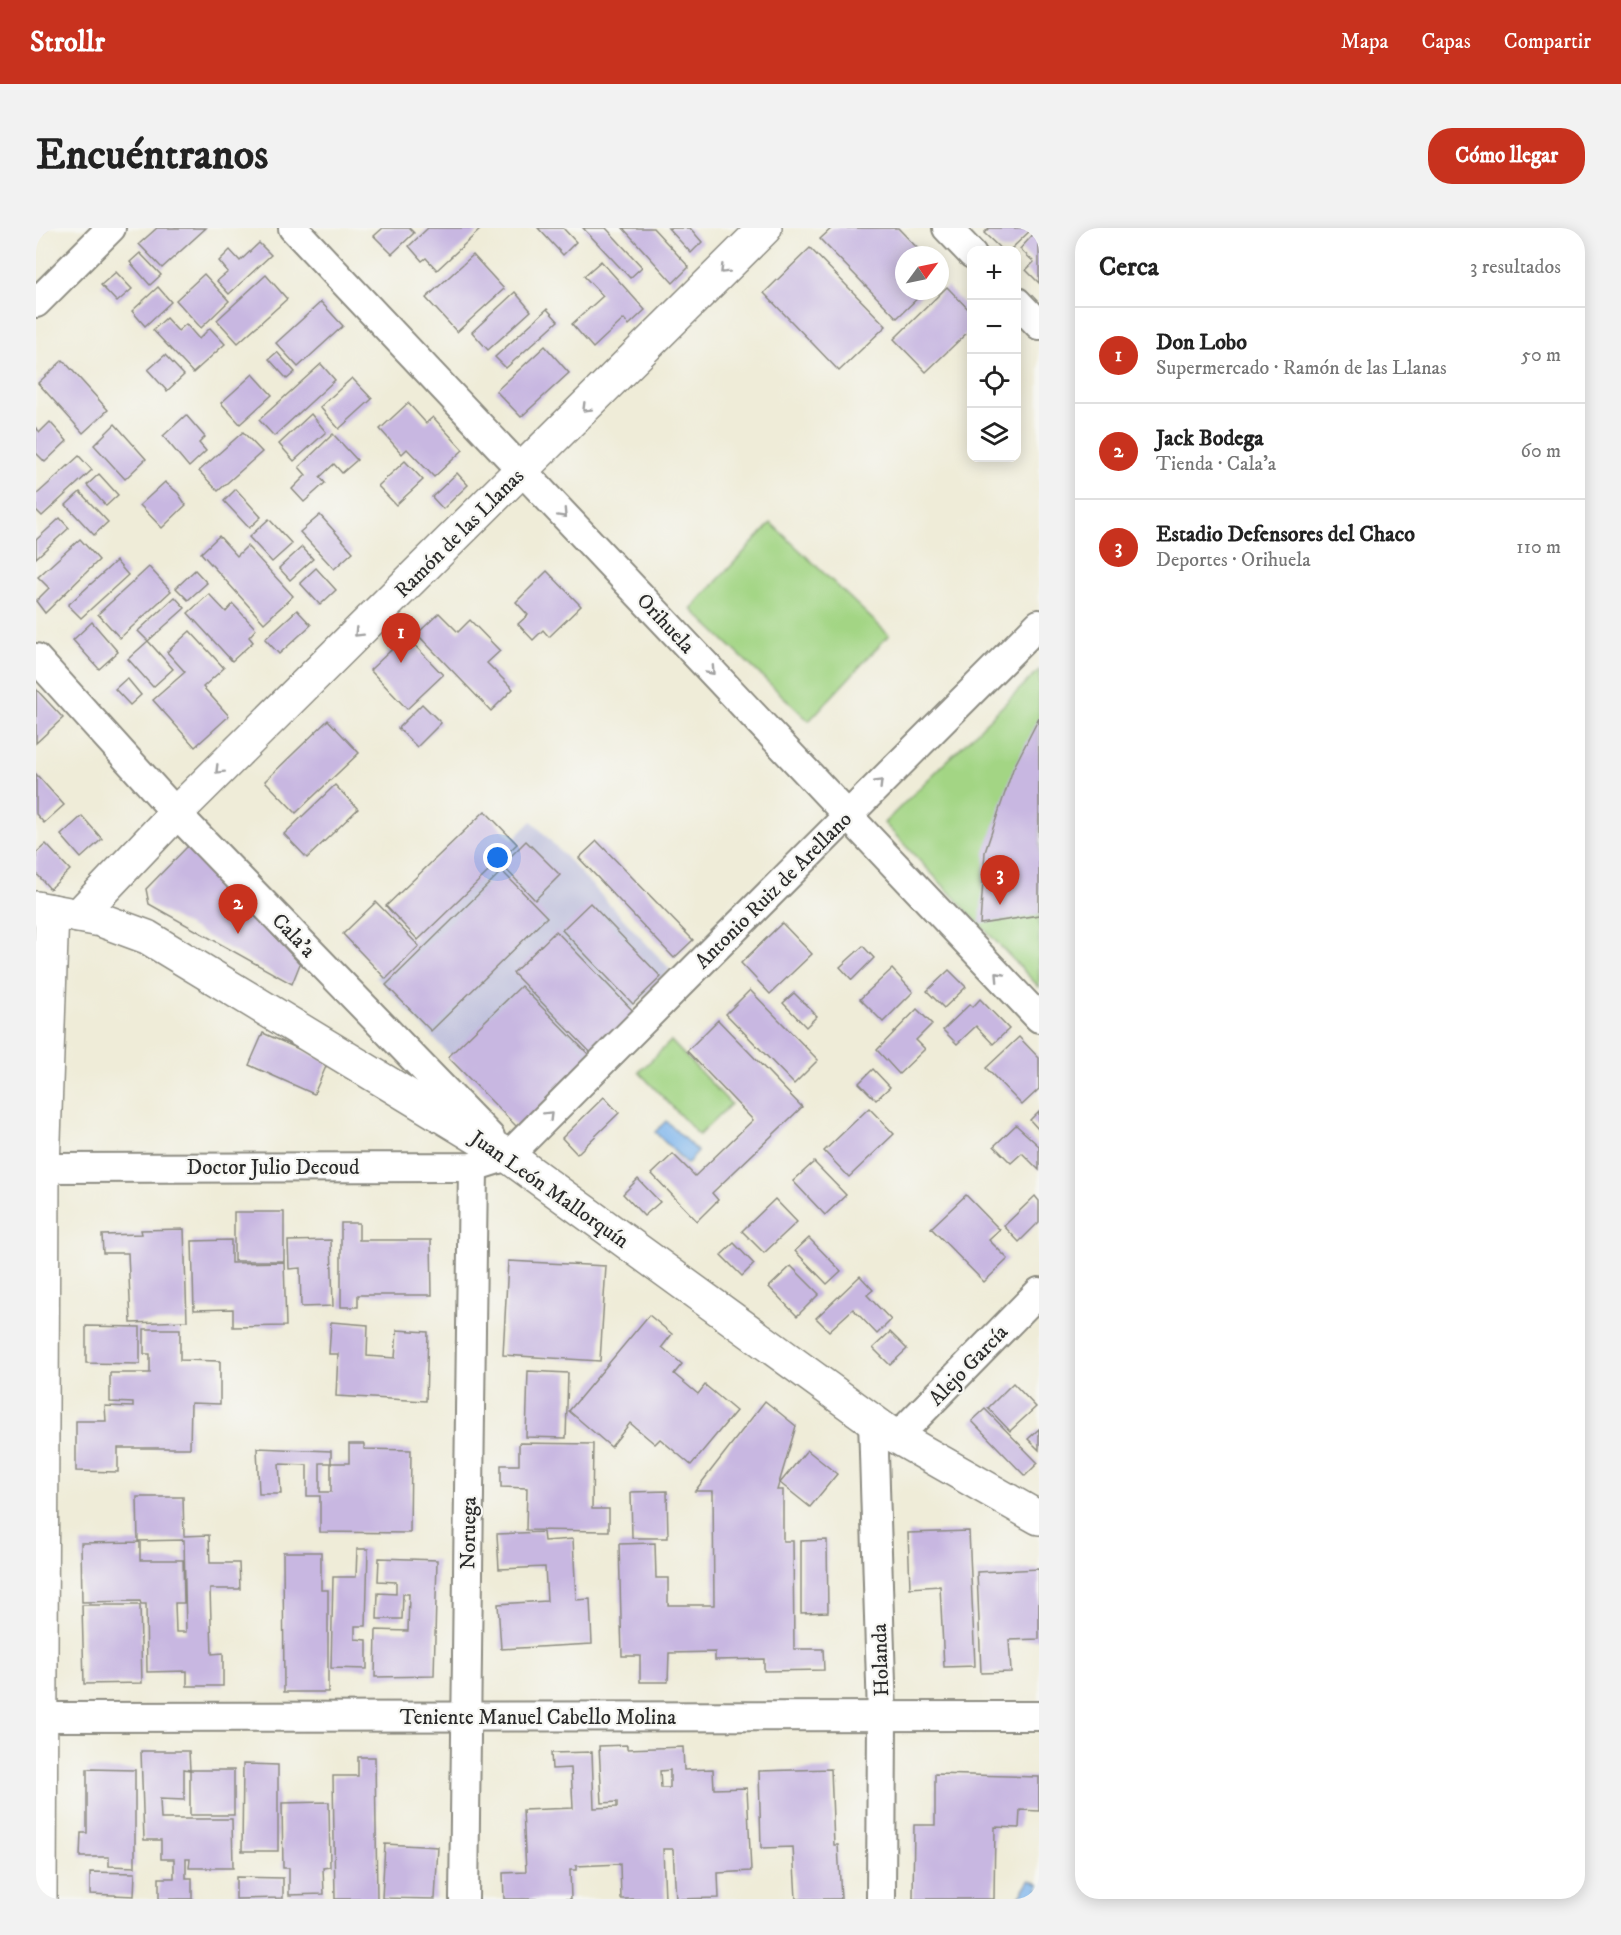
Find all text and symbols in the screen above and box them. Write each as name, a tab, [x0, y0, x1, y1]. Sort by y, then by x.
text: Strollr	[30, 25, 105, 60]
text: Mapa	[1341, 29, 1388, 55]
text: Capas	[1421, 29, 1471, 55]
text: Compartir	[1504, 29, 1591, 55]
button: Cómo llegar	[1428, 128, 1585, 184]
text: Encuéntranos	[36, 130, 268, 182]
north arrow	[895, 246, 949, 300]
map controls	[967, 246, 1021, 462]
button: +	[967, 246, 1021, 300]
text: Cerca	[1099, 251, 1159, 284]
text: 3 resultados	[1470, 255, 1561, 280]
one-way arrow	[720, 263, 731, 273]
button: −	[967, 300, 1021, 354]
text: Don Lobo	[1156, 329, 1247, 356]
text: 1	[1115, 343, 1122, 368]
text: 50 m	[1521, 343, 1561, 368]
button: locate	[967, 354, 1021, 408]
text: Supermercado · Ramón de las Llanas	[1156, 356, 1447, 381]
one-way arrow	[583, 400, 594, 411]
button: layers	[967, 408, 1021, 462]
text: Jack Bodega	[1156, 425, 1264, 452]
text: 2	[1114, 439, 1123, 464]
text: 60 m	[1521, 439, 1561, 464]
text: Tienda · Cala'a	[1156, 452, 1276, 477]
street label: Ramón de las Llanas	[390, 464, 530, 604]
one-way arrow	[555, 507, 566, 518]
text: Estadio Defensores del Chaco	[1156, 521, 1415, 548]
text: 3	[1115, 535, 1122, 560]
text: 110 m	[1516, 535, 1561, 560]
text: Deportes · Orihuela	[1156, 548, 1311, 573]
street label: Orihuela	[631, 588, 700, 659]
pin: 1	[382, 614, 421, 663]
one-way arrow	[354, 626, 365, 637]
one-way arrow	[704, 664, 715, 675]
one-way arrow	[215, 763, 225, 774]
one-way arrow	[872, 779, 883, 790]
street label: Antonio Ruiz de Arellano	[690, 807, 858, 975]
your location	[483, 843, 512, 872]
pin: 3	[980, 856, 1020, 905]
pin: 2	[218, 884, 258, 934]
street label: Cala'a	[266, 908, 321, 963]
one-way arrow	[995, 972, 1006, 983]
one-way arrow	[542, 1111, 553, 1122]
street label: Juan León Mallorquín	[464, 1124, 634, 1254]
street label: Doctor Julio Decoud	[187, 1155, 360, 1181]
street label: Alejo García	[924, 1320, 1014, 1412]
street label: Noruega	[455, 1496, 483, 1570]
street label: Holanda	[867, 1623, 895, 1697]
street label: Teniente Manuel Cabello Molina	[400, 1705, 676, 1731]

